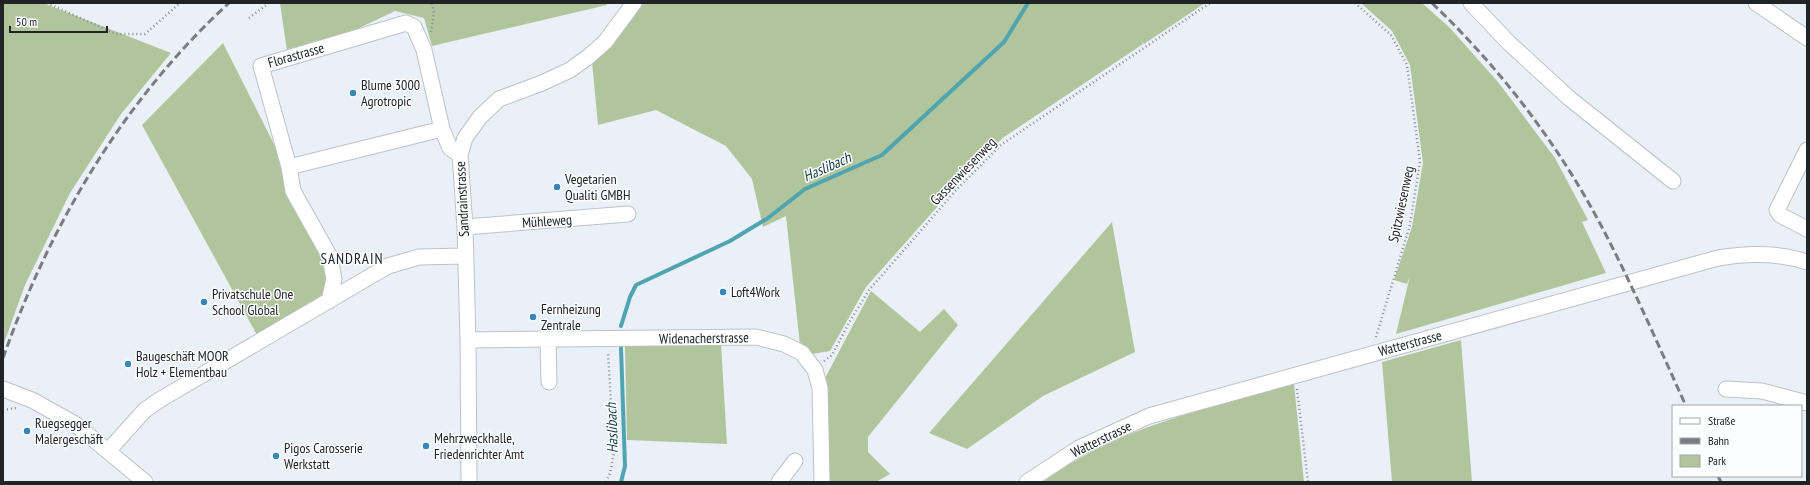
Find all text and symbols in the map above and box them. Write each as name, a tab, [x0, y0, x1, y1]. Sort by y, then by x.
scale bar	[10, 8, 107, 34]
text: 50 m	[16, 14, 37, 29]
street label: Florastrasse	[266, 38, 326, 72]
place label: Blume 3000 Agrotropic	[361, 76, 420, 110]
marker: Blume 3000 Agrotropic	[348, 88, 358, 98]
street label: Gassenwiesenweg	[926, 133, 1000, 209]
water label: Haslibach	[800, 147, 855, 185]
street label: Sandrainstrasse	[451, 161, 473, 237]
street label: Spitzwiesenweg	[1384, 164, 1418, 244]
place label: Vegetarien Qualiti GMBH	[564, 170, 630, 204]
marker: Vegetarien Qualiti GMBH	[552, 182, 562, 192]
street label: Mühleweg	[521, 210, 573, 232]
district label: SANDRAIN	[321, 249, 383, 268]
place label: Loft4Work	[731, 283, 780, 301]
place label: Privatschule One School Global	[212, 285, 293, 319]
marker: Loft4Work	[718, 287, 728, 297]
marker: Privatschule One School Global	[199, 297, 209, 307]
place label: Fernheizung Zentrale	[541, 300, 601, 334]
marker: Fernheizung Zentrale	[528, 312, 538, 322]
street label: Watterstrasse	[1376, 326, 1444, 360]
street label: Widenacherstrasse	[659, 328, 749, 348]
place label: Baugeschäft MOOR Holz + Elementbau	[136, 347, 229, 381]
marker: Baugeschäft MOOR Holz + Elementbau	[123, 359, 133, 369]
water label: Haslibach	[601, 401, 622, 453]
legend	[1672, 405, 1802, 477]
text: Straße	[1708, 413, 1735, 428]
place label: Ruegsegger Malergeschäft	[35, 414, 103, 448]
street label: Watterstrasse	[1068, 417, 1134, 461]
marker: Ruegsegger Malergeschäft	[22, 426, 32, 436]
place label: Mehrzweckhalle, Friedenrichter Amt	[434, 429, 524, 463]
text: Bahn	[1708, 433, 1729, 448]
place label: Pigos Carosserie Werkstatt	[284, 439, 363, 473]
marker: Mehrzweckhalle, Friedenrichter Amt	[421, 441, 431, 451]
marker: Pigos Carosserie Werkstatt	[271, 451, 281, 461]
text: Park	[1708, 453, 1726, 468]

